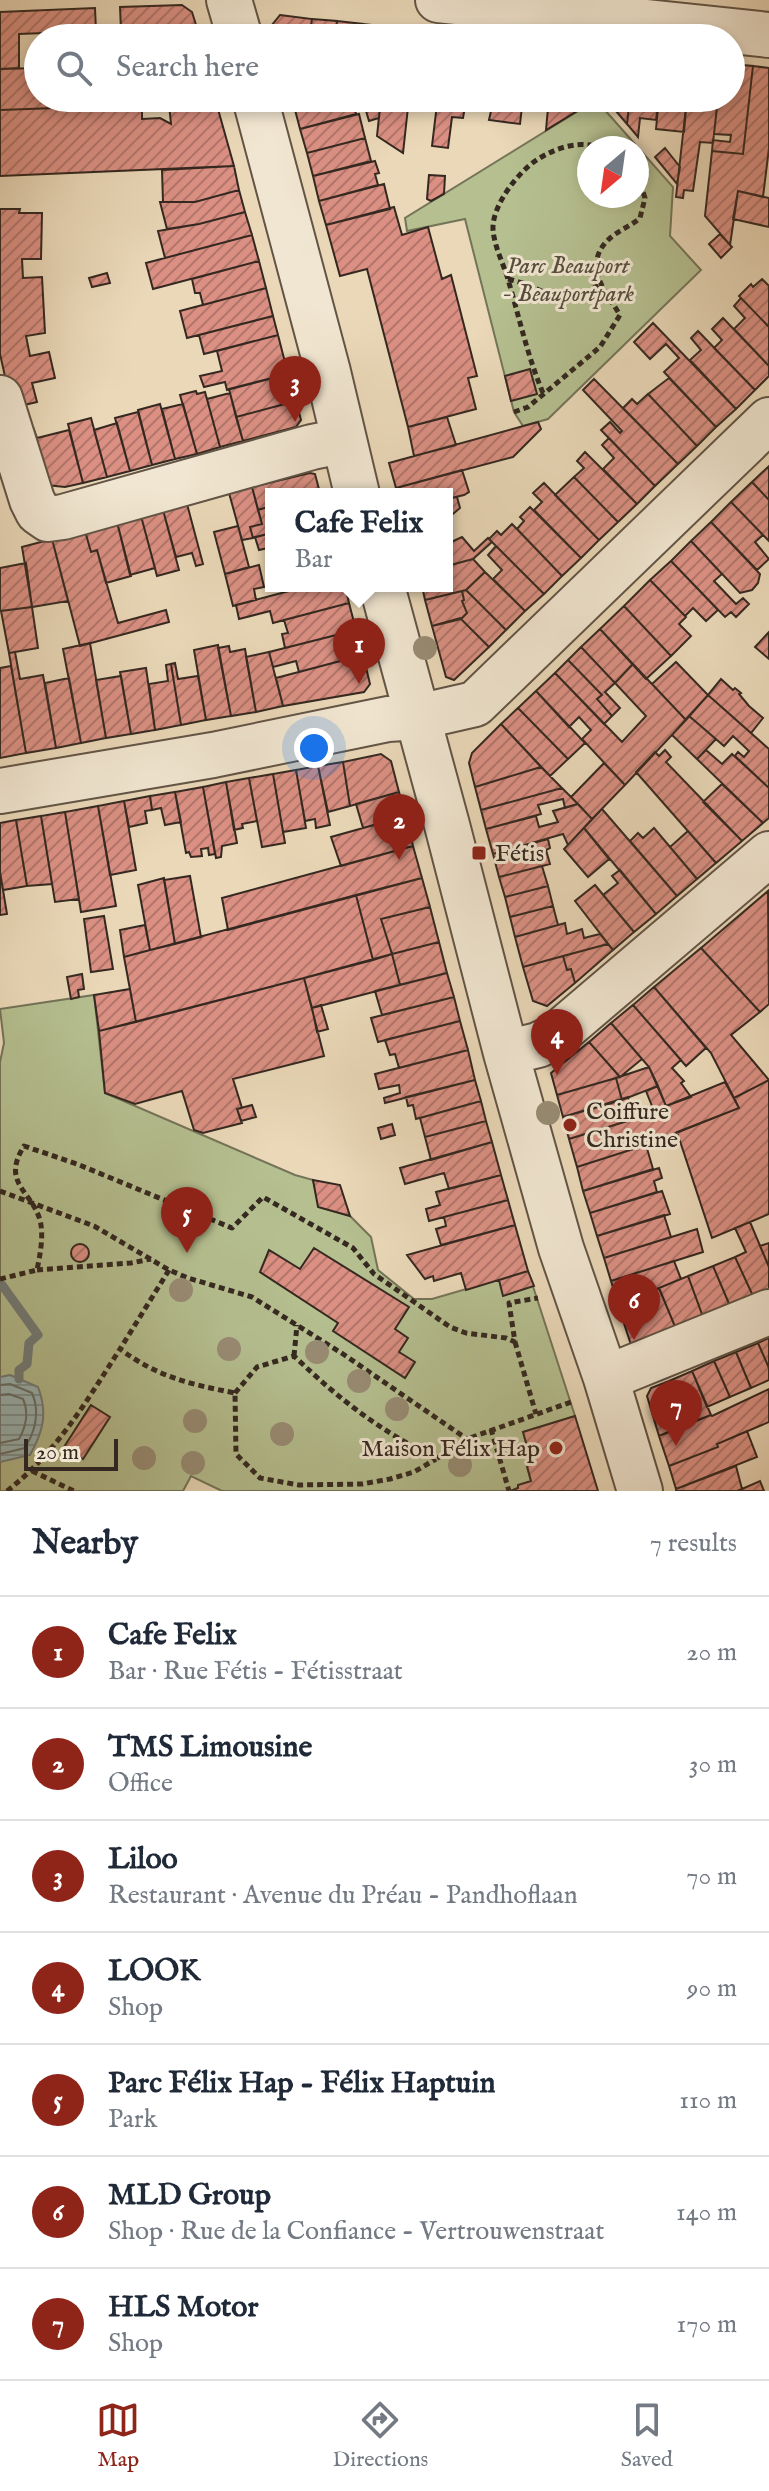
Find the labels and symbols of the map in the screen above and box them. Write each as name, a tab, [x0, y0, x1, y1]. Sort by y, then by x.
north arrow	[577, 136, 649, 208]
park label: Parc Beauport - Beauportpark	[502, 251, 635, 310]
pin: 3	[269, 356, 321, 422]
pin: 1	[333, 618, 385, 684]
your location	[294, 728, 334, 768]
pin: 2	[373, 794, 425, 860]
place label: Fétis	[495, 839, 544, 870]
marker: Fétis	[470, 844, 488, 862]
pin: 4	[531, 1009, 583, 1075]
place label: Coiffure Christine	[586, 1097, 678, 1156]
marker: Coiffure Christine	[561, 1116, 579, 1134]
pin: 5	[161, 1187, 213, 1253]
pin: 6	[608, 1274, 660, 1340]
pin: 7	[650, 1380, 702, 1446]
place label: Maison Félix Hap	[361, 1434, 540, 1465]
scale bar	[24, 1435, 118, 1471]
marker: Maison Félix Hap	[547, 1439, 565, 1457]

